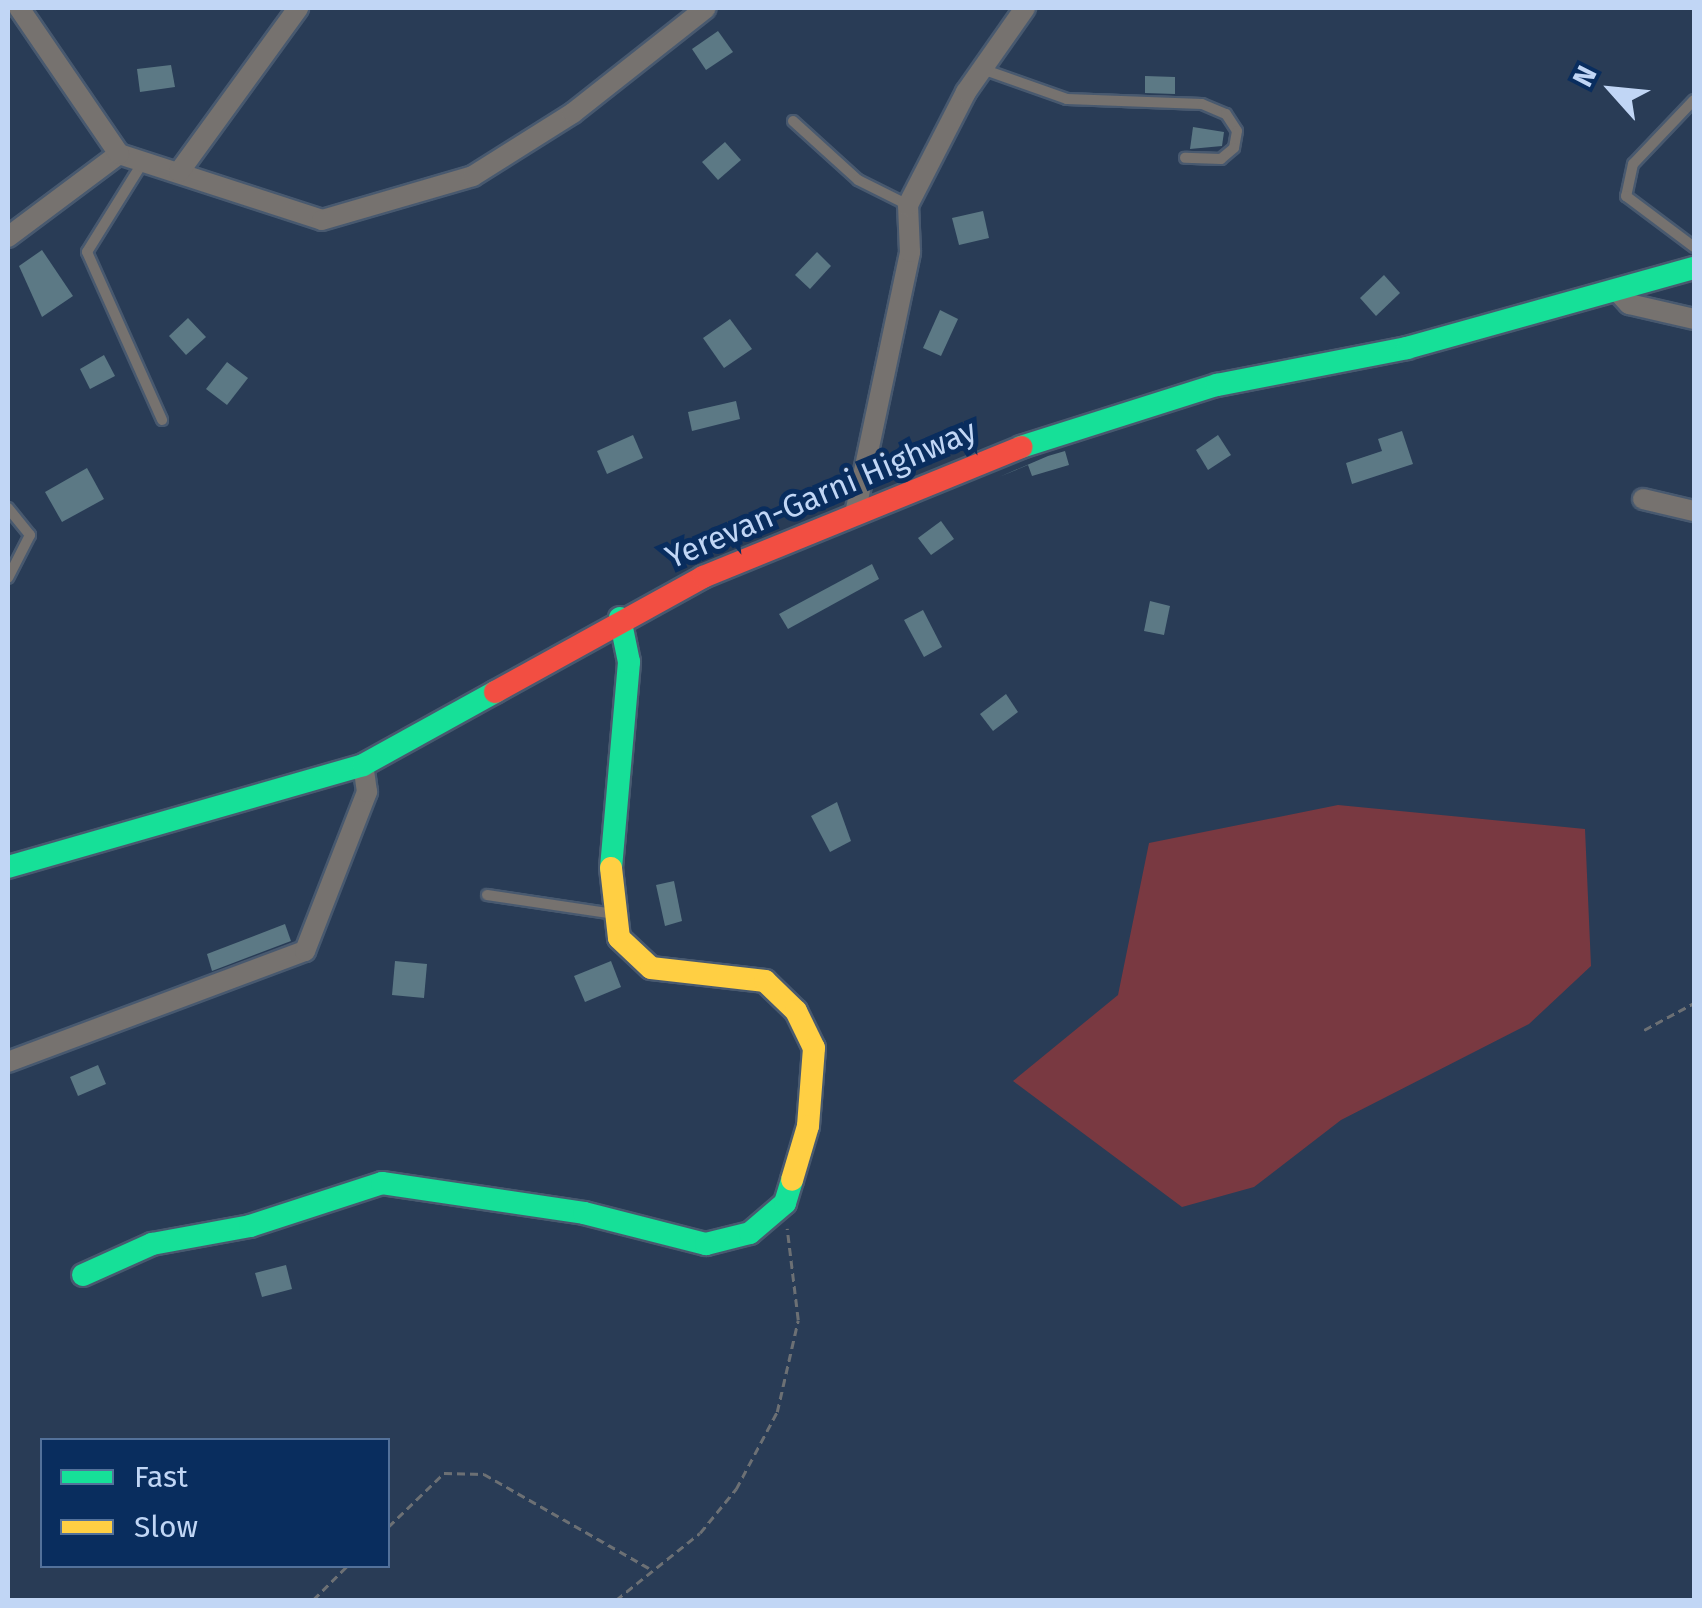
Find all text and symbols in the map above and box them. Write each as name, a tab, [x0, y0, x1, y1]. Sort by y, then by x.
north arrow	[1562, 40, 1662, 140]
text: N	[1566, 60, 1604, 92]
street label: Yerevan-Garni Highway	[660, 411, 982, 577]
legend	[40, 1438, 390, 1568]
text: Fast	[134, 1459, 188, 1495]
text: Slow	[134, 1509, 198, 1545]

